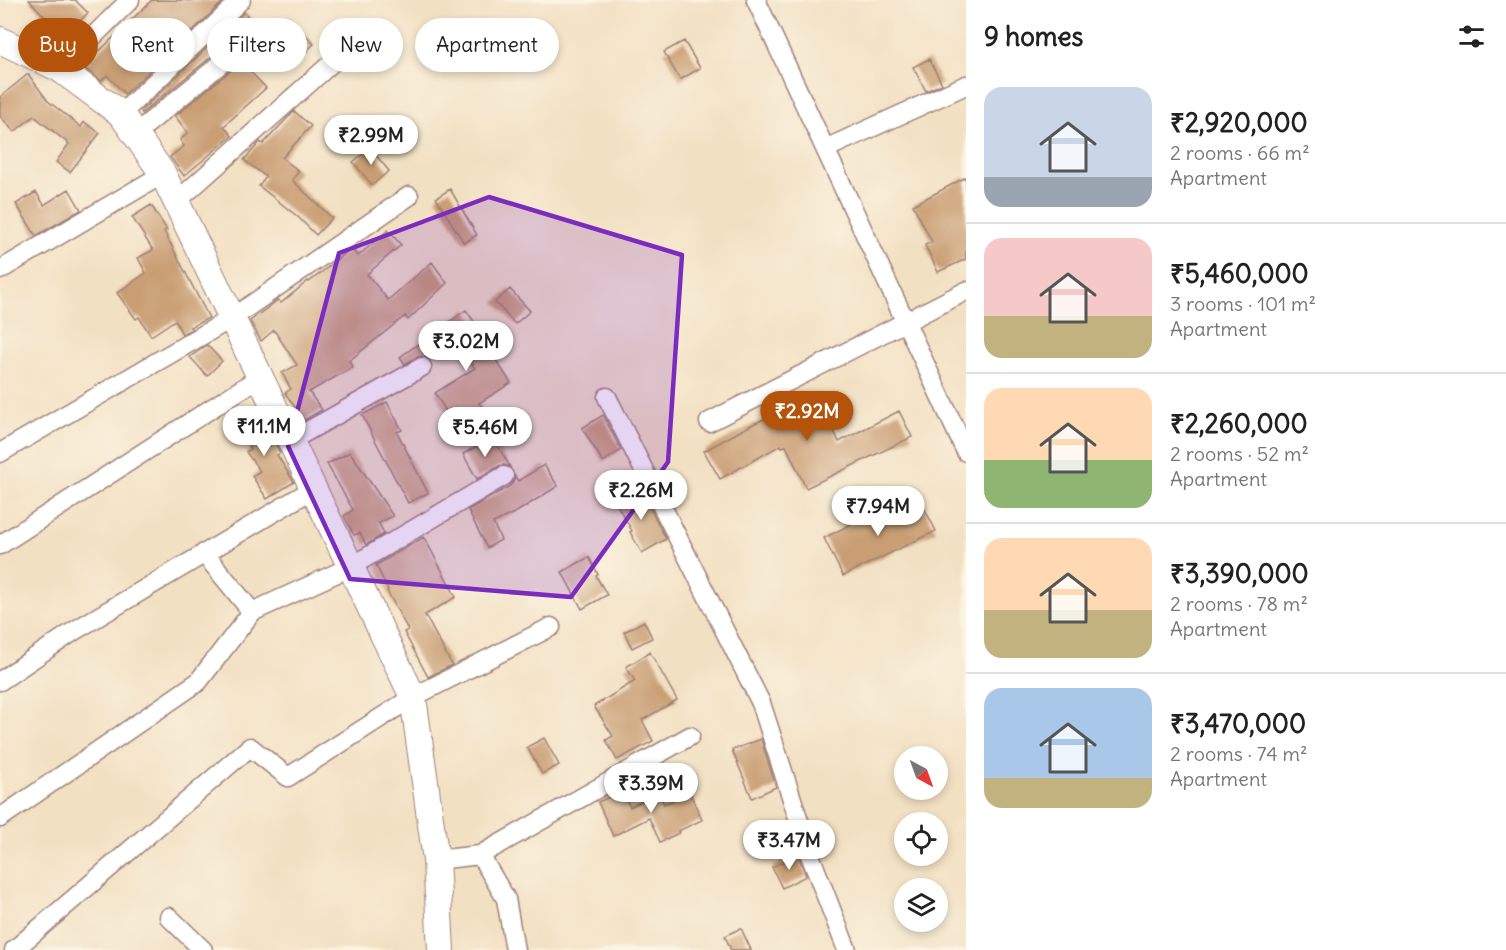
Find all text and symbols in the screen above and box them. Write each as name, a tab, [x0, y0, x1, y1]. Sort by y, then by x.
chip: Buy	[18, 18, 98, 72]
chip: Rent	[110, 18, 195, 72]
chip: Filters	[207, 18, 307, 72]
chip: New	[319, 18, 403, 72]
chip: Apartment	[415, 18, 559, 72]
text: 9 homes	[984, 20, 1083, 53]
icon: filters	[1455, 20, 1488, 53]
text: ₹2,920,000	[1170, 106, 1308, 139]
icon: home	[1032, 111, 1104, 183]
pin: ₹2.99M	[322, 115, 420, 166]
text: ₹2.99M	[338, 122, 404, 147]
text: 2 rooms · 66 m²	[1170, 140, 1310, 165]
text: Apartment	[1170, 165, 1267, 190]
text: ₹5,460,000	[1170, 257, 1309, 290]
icon: home	[1032, 262, 1104, 334]
text: 3 rooms · 101 m²	[1170, 291, 1316, 316]
text: Apartment	[1170, 316, 1267, 341]
pin: ₹3.02M	[417, 321, 515, 372]
text: ₹3.02M	[432, 328, 500, 353]
pin: ₹2.92M	[758, 391, 856, 442]
text: ₹2.92M	[774, 398, 840, 423]
pin: ₹11.1M	[215, 406, 313, 457]
pin: ₹5.46M	[436, 407, 534, 458]
text: ₹2,260,000	[1170, 407, 1308, 440]
icon: home	[1032, 412, 1104, 484]
text: ₹11.1M	[237, 413, 291, 438]
text: ₹5.46M	[452, 414, 518, 439]
text: 2 rooms · 52 m²	[1170, 441, 1309, 466]
text: Apartment	[1170, 466, 1267, 491]
pin: ₹2.26M	[592, 470, 690, 521]
text: ₹2.26M	[608, 477, 674, 502]
pin: ₹7.94M	[829, 486, 927, 537]
text: ₹7.94M	[846, 493, 910, 518]
text: ₹3,390,000	[1170, 557, 1309, 590]
icon: home	[1032, 562, 1104, 634]
text: 2 rooms · 78 m²	[1170, 591, 1308, 616]
text: Apartment	[1170, 616, 1267, 641]
text: ₹3,470,000	[1170, 707, 1306, 740]
icon: home	[1032, 712, 1104, 784]
text: 2 rooms · 74 m²	[1170, 741, 1307, 766]
north arrow	[894, 746, 948, 800]
map controls	[894, 746, 948, 932]
pin: ₹3.39M	[602, 763, 700, 814]
text: Apartment	[1170, 766, 1267, 791]
text: ₹3.39M	[618, 770, 684, 795]
button: locate	[894, 812, 948, 866]
pin: ₹3.47M	[740, 820, 838, 871]
text: ₹3.47M	[757, 827, 821, 852]
button: layers	[894, 878, 948, 932]

